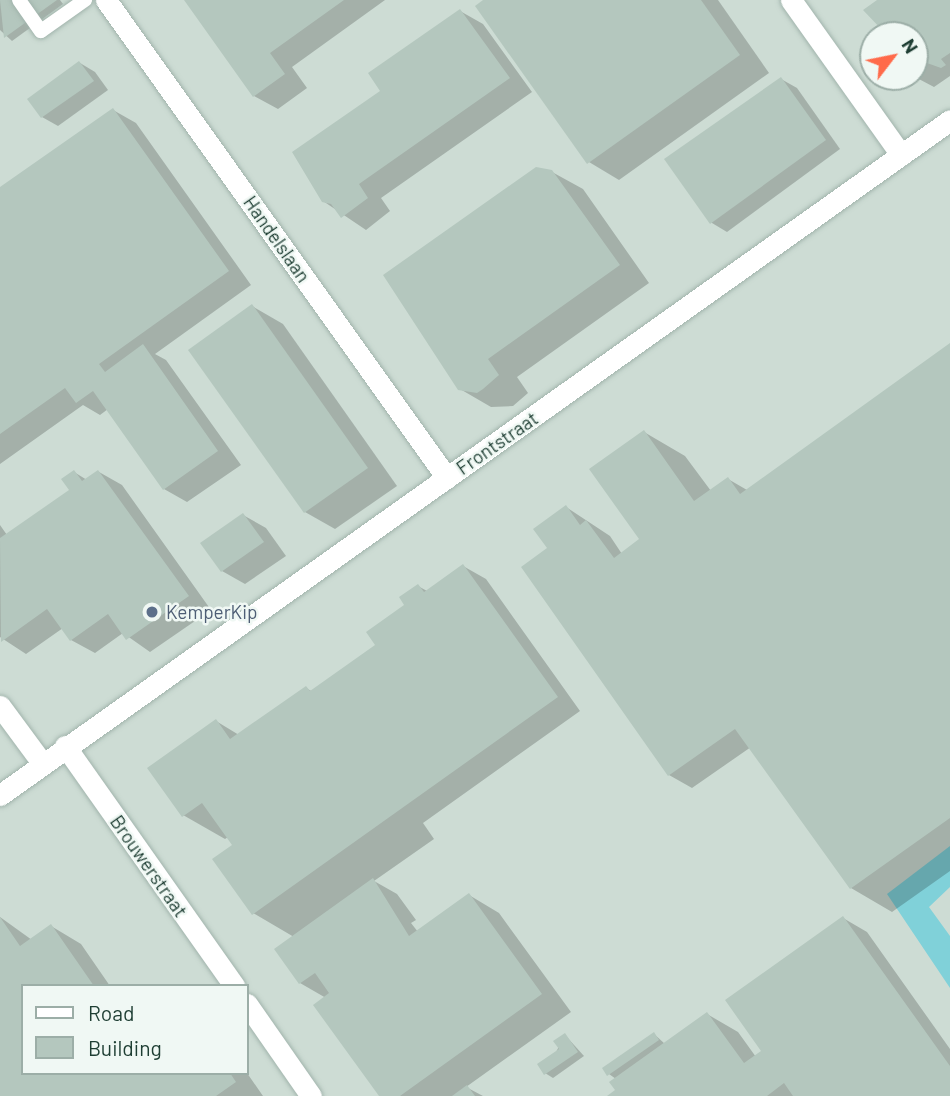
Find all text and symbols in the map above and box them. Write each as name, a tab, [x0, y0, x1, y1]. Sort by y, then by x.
north arrow	[859, 21, 929, 91]
text: N	[897, 34, 924, 57]
street label: Handelslaan	[239, 191, 315, 287]
street label: Frontstraat	[452, 407, 542, 479]
place label: KemperKip	[166, 601, 258, 623]
marker: KemperKip	[144, 604, 160, 620]
street label: Brouwerstraat	[106, 811, 192, 921]
legend	[21, 984, 248, 1075]
text: Road	[88, 1000, 134, 1025]
text: Building	[88, 1035, 162, 1060]

